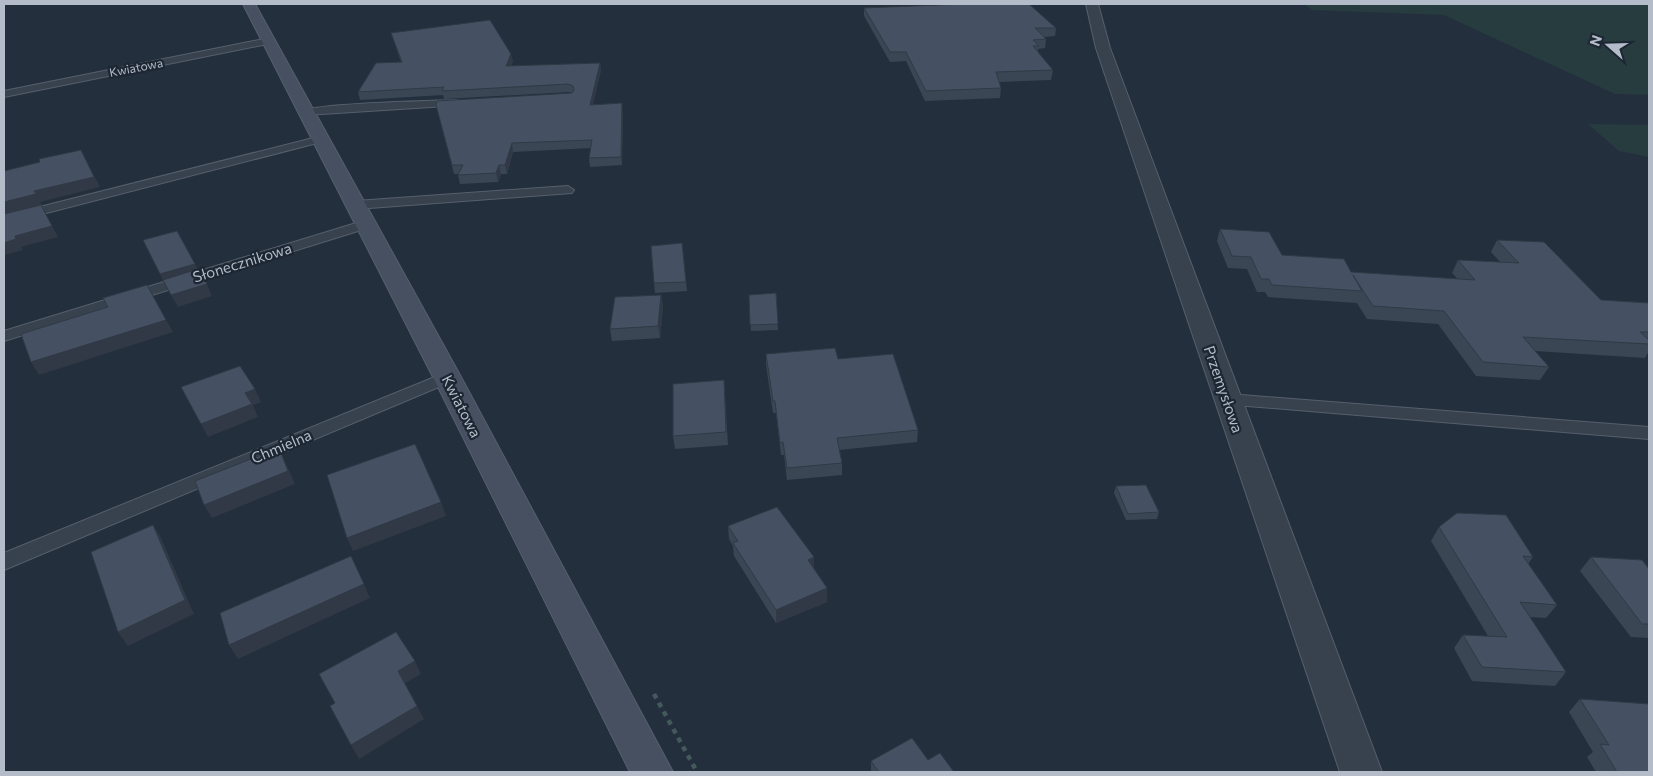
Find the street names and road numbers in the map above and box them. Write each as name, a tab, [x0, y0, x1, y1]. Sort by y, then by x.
street label: Kwiatowa	[108, 55, 164, 79]
street label: Słonecznikowa	[190, 238, 294, 286]
street label: Przemysłowa	[1201, 343, 1247, 435]
street label: Kwiatowa	[439, 372, 485, 440]
street label: Chmielna	[248, 425, 314, 467]

